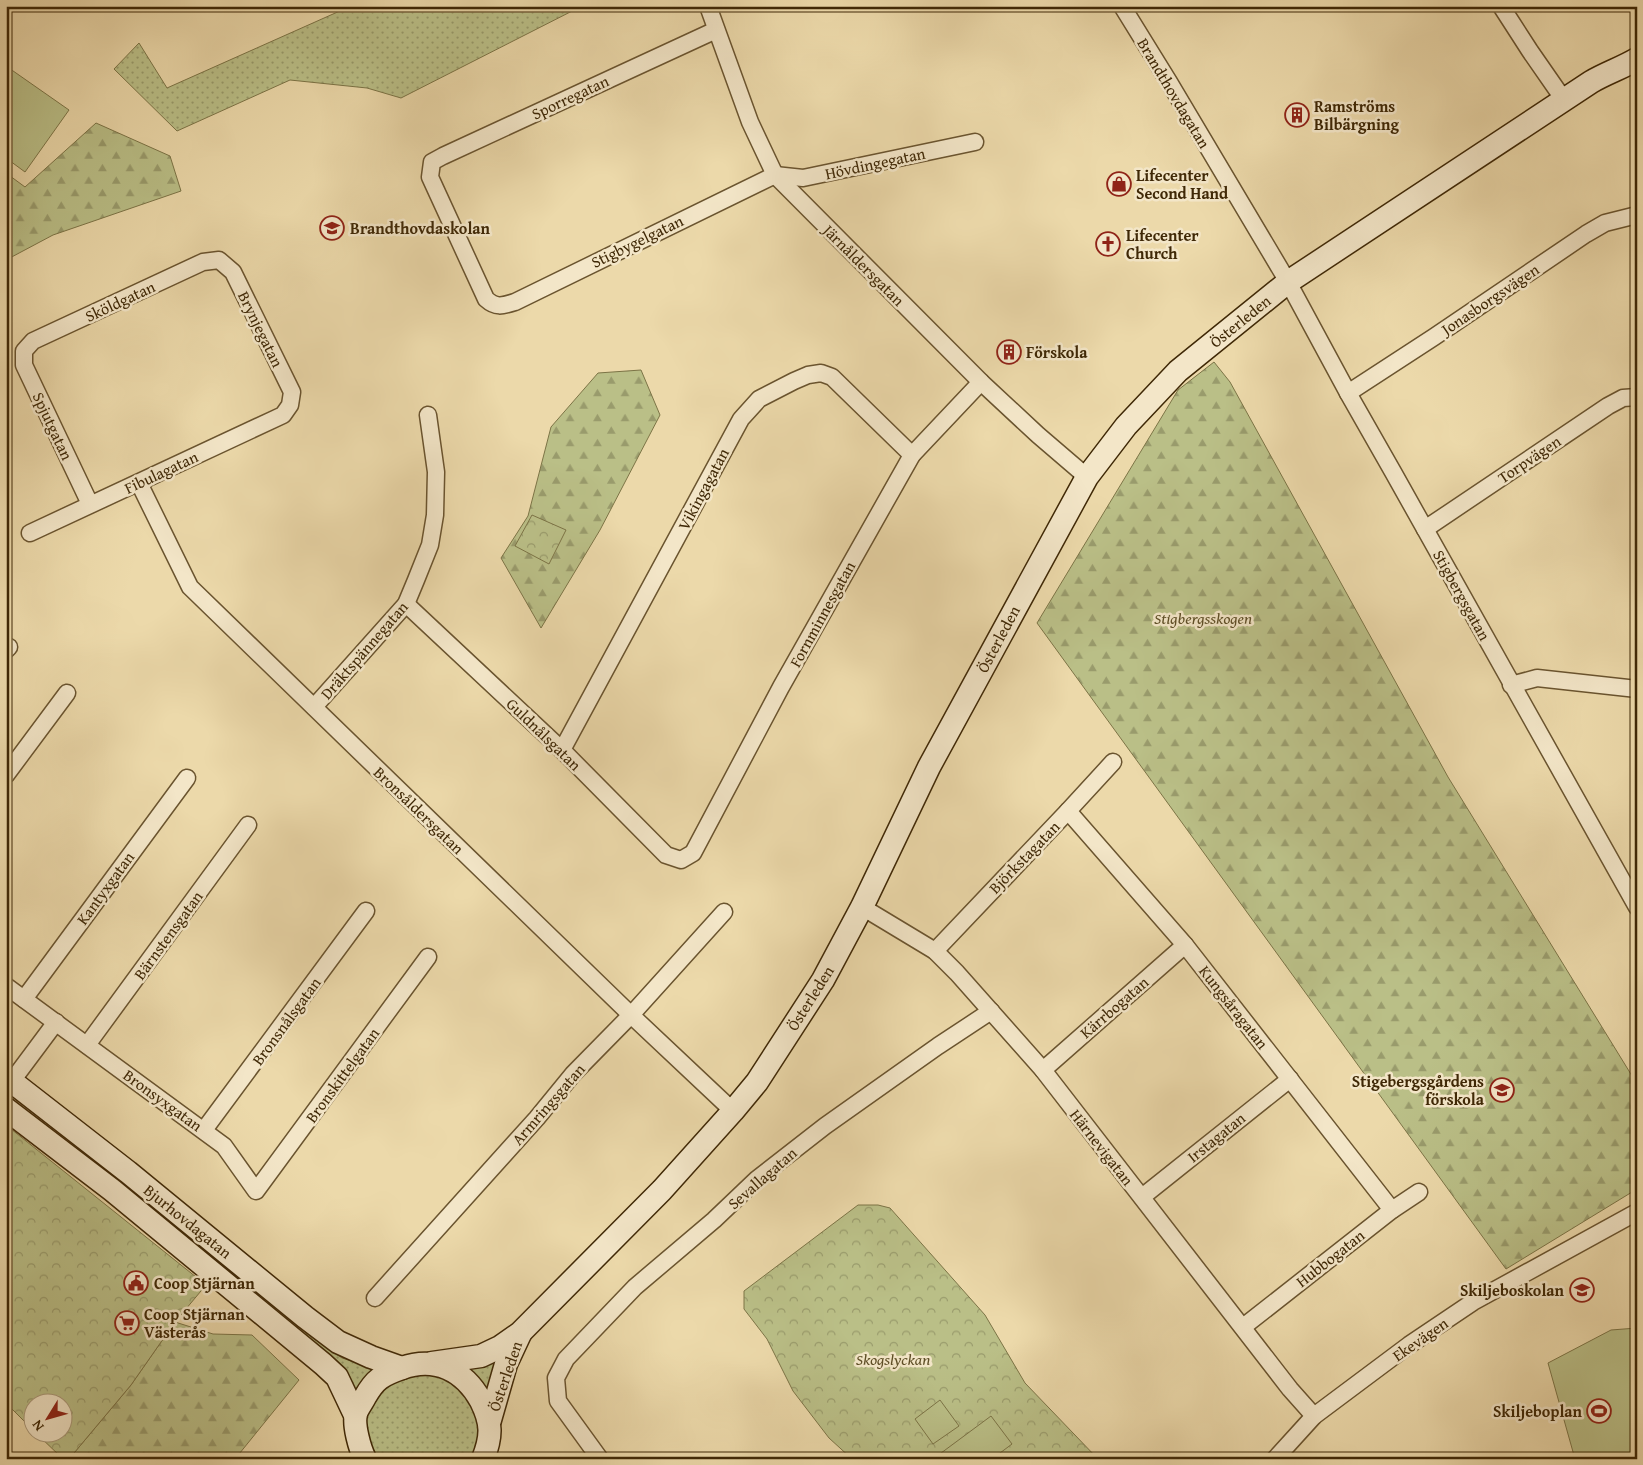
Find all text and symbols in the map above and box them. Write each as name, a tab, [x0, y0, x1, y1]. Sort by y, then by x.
street label: Brandthovdagatan	[1132, 33, 1216, 153]
street label: Sporregatan	[527, 69, 613, 125]
place label: Ramströms Bilbärgning	[1314, 94, 1399, 136]
building icon: Ramströms Bilbärgning	[1284, 102, 1310, 128]
street label: Hövdingegatan	[823, 141, 927, 185]
place label: Lifecenter Second Hand	[1136, 163, 1229, 205]
shop icon: Lifecenter Second Hand	[1106, 171, 1132, 197]
street label: Stigbygelgatan	[587, 208, 687, 274]
school or university icon: Brandthovdaskolan	[319, 215, 345, 241]
place label: Brandthovdaskolan	[350, 216, 491, 240]
street label: Järnåldersgatan	[816, 217, 910, 311]
place label: Lifecenter Church	[1126, 223, 1199, 265]
church icon: Lifecenter Church	[1095, 231, 1121, 257]
street label: Jonasborgsvägen	[1435, 257, 1544, 342]
street label: Sköldgatan	[81, 274, 159, 328]
street label: Brynjegatan	[232, 287, 290, 371]
street label: Österleden	[1204, 289, 1276, 353]
building icon: Förskola	[996, 339, 1022, 365]
place label: Förskola	[1026, 340, 1088, 364]
street label: Spjutgatan	[27, 388, 79, 464]
street label: Torpvägen	[1493, 429, 1565, 489]
street label: Fibulagatan	[120, 444, 202, 500]
street label: Vikingagatan	[671, 444, 735, 534]
street label: Stigbergsgatan	[1427, 545, 1497, 645]
street label: Fornminnesgatan	[783, 557, 861, 671]
street label: Dräktspännegatan	[314, 596, 414, 704]
street label: Österleden	[970, 601, 1026, 677]
park label: Stigbergsskogen	[1154, 606, 1252, 630]
street label: Guldnålsgatan	[501, 692, 587, 776]
street label: Bronsåldersgatan	[368, 760, 470, 860]
street label: Björkstagatan	[983, 815, 1065, 899]
street label: Kantyxgatan	[70, 846, 140, 930]
street label: Bärnstensgatan	[127, 886, 209, 984]
street label: Kungsåragatan	[1194, 960, 1274, 1054]
street label: Österleden	[781, 961, 839, 1035]
street label: Kärrbogatan	[1074, 970, 1154, 1044]
street label: Bronsnålsgatan	[246, 972, 326, 1070]
street label: Bronskittelgatan	[299, 1022, 385, 1128]
street label: Armringsgatan	[506, 1058, 590, 1150]
street label: Bronsyxgatan	[118, 1063, 208, 1137]
place label: Stigebergsgårdens förskola	[1352, 1069, 1485, 1111]
school or university icon: Stigebergsgårdens förskola	[1489, 1077, 1515, 1103]
street label: Härnevigatan	[1064, 1104, 1140, 1190]
street label: Irstagatan	[1182, 1106, 1250, 1168]
street label: Sevallagatan	[722, 1141, 802, 1215]
street label: Bjurhovdagatan	[139, 1178, 237, 1264]
street label: Hubbogatan	[1290, 1223, 1370, 1293]
public building icon: Coop Stjärnan	[123, 1270, 149, 1296]
place label: Coop Stjärnan	[154, 1271, 255, 1295]
school or university icon: Skiljeboskolan	[1569, 1277, 1595, 1303]
place label: Skiljeboskolan	[1460, 1278, 1565, 1302]
place label: Coop Stjärnan Västerås	[144, 1302, 245, 1344]
supermarket icon: Coop Stjärnan Västerås	[114, 1310, 140, 1336]
street label: Ekevägen	[1387, 1311, 1453, 1367]
street label: Österleden	[482, 1338, 528, 1414]
park label: Skogslyckan	[856, 1347, 930, 1371]
north arrow	[22, 1392, 72, 1442]
sports icon: Skiljeboplan	[1586, 1398, 1612, 1424]
place label: Skiljeboplan	[1493, 1399, 1583, 1423]
text: N	[26, 1416, 48, 1436]

